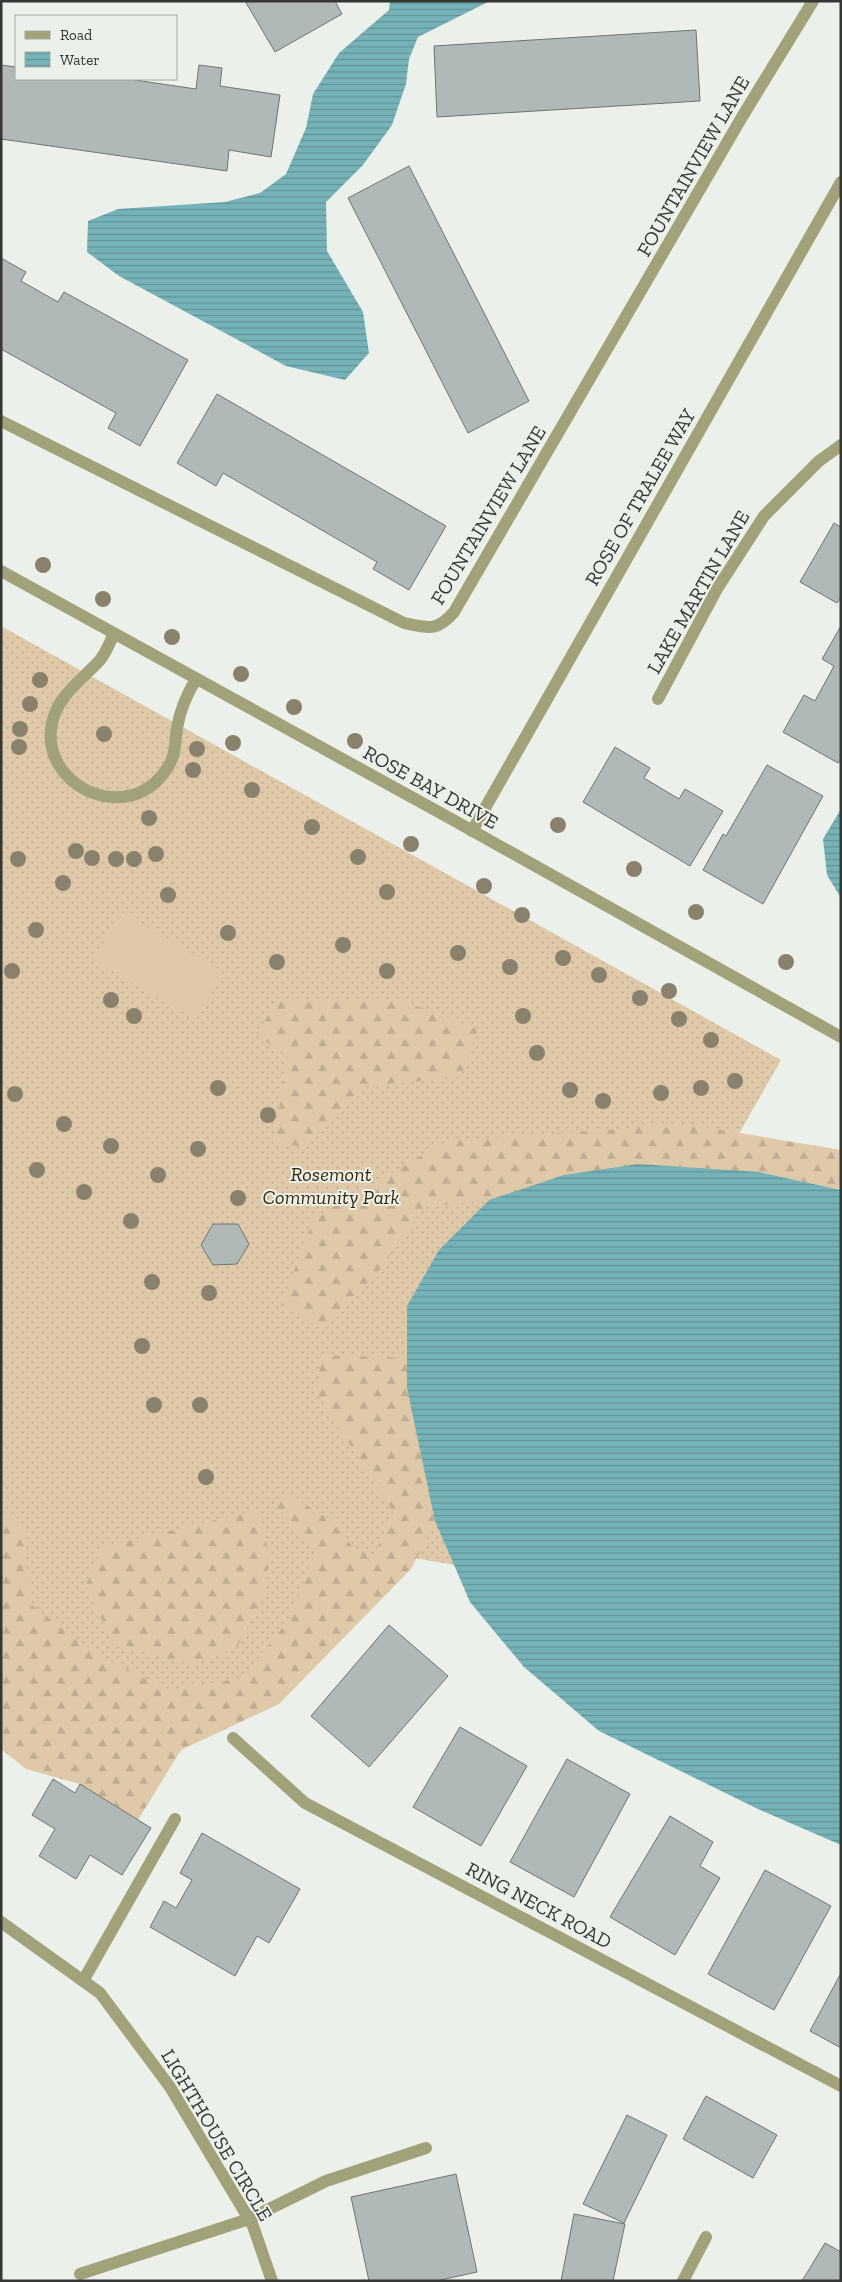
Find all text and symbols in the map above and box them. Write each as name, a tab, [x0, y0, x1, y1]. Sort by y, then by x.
legend	[15, 15, 178, 80]
text: Road	[60, 26, 93, 44]
text: Water	[60, 51, 100, 69]
street label: FOUNTAINVIEW LANE	[632, 72, 754, 260]
street label: ROSE OF TRALEE WAY	[580, 404, 701, 590]
street label: FOUNTAINVIEW LANE	[425, 421, 551, 609]
street label: LAKE MARTIN LANE	[642, 506, 754, 678]
street label: ROSE BAY DRIVE	[359, 740, 503, 834]
park label: Rosemont Community Park	[262, 1162, 400, 1209]
street label: RING NECK ROAD	[462, 1857, 616, 1953]
street label: LIGHTHOUSE CIRCLE	[156, 2045, 278, 2225]

